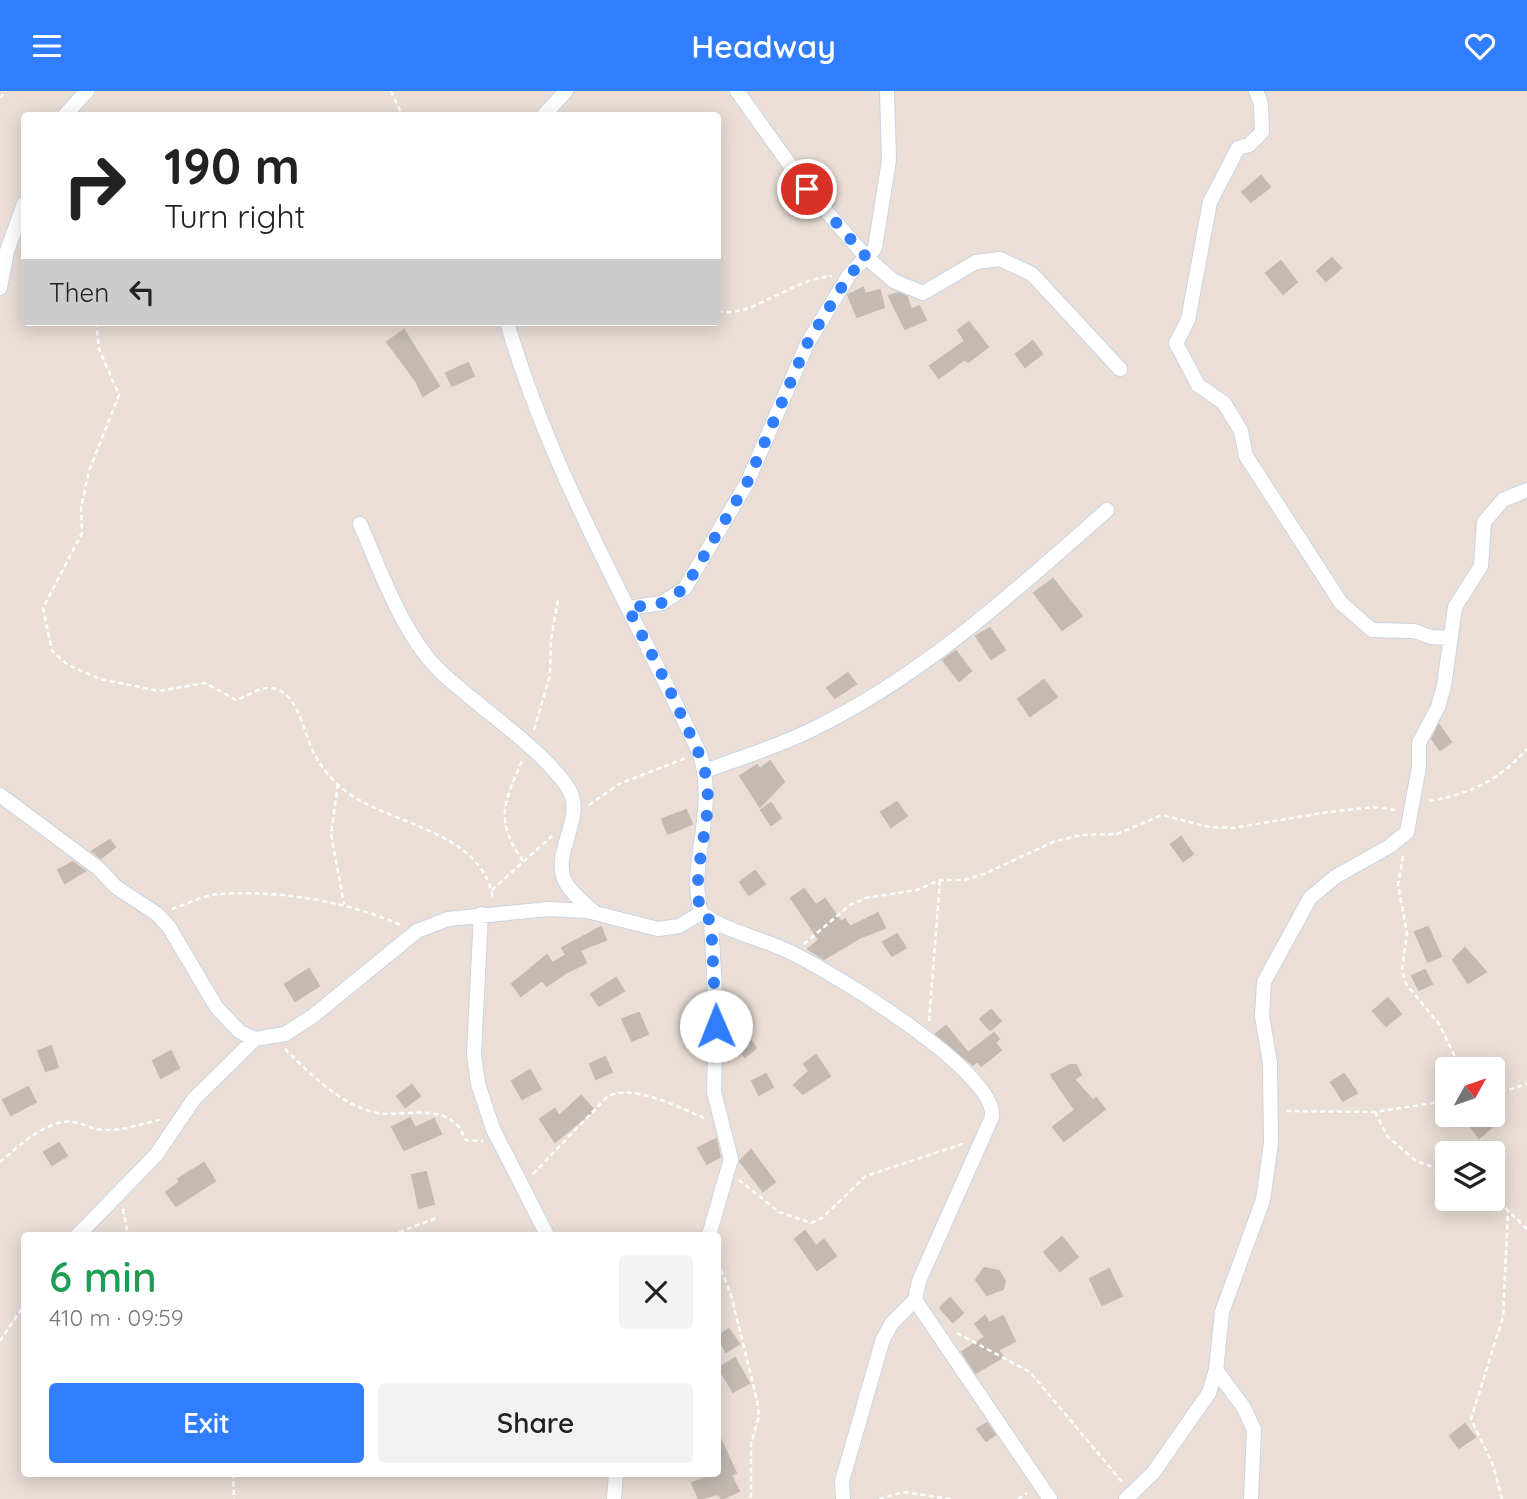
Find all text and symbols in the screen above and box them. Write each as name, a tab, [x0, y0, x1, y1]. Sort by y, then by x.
text: Headway	[691, 26, 836, 66]
icon: menu	[28, 27, 66, 65]
icon: heart	[1461, 27, 1499, 65]
text: 190 m	[164, 135, 300, 196]
icon: right	[49, 140, 140, 231]
pin	[777, 159, 837, 219]
icon: arrive	[788, 170, 826, 208]
text: Turn right	[164, 196, 305, 236]
icon: left	[123, 273, 161, 311]
text: Then	[49, 276, 109, 309]
position arrow	[679, 989, 753, 1063]
north arrow	[1435, 1057, 1505, 1127]
map controls	[1435, 1057, 1505, 1211]
button: layers	[1435, 1141, 1505, 1211]
text: 6 min	[49, 1250, 157, 1303]
button: close	[619, 1255, 693, 1329]
text: 410 m · 09:59	[49, 1303, 184, 1332]
button: Exit	[49, 1383, 364, 1463]
button: Share	[378, 1383, 693, 1463]

